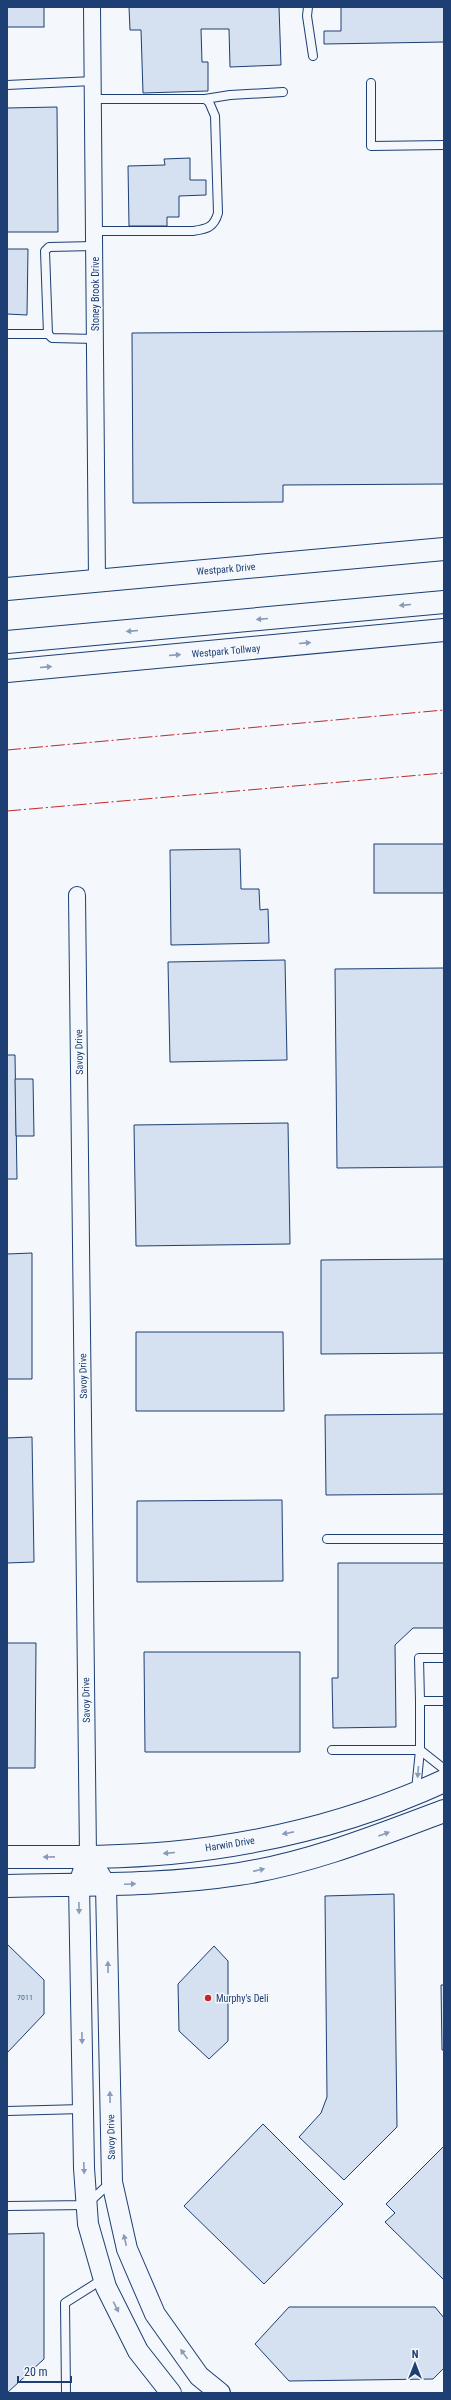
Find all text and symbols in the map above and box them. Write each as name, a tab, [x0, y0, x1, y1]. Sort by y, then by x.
street label: Stoney Brook Drive	[90, 257, 101, 331]
street label: Westpark Drive	[196, 561, 256, 577]
one-way arrow	[399, 602, 411, 609]
one-way arrow	[256, 615, 268, 622]
one-way arrow	[126, 627, 138, 634]
one-way arrow	[299, 640, 311, 647]
street label: Westpark Tollway	[191, 643, 261, 659]
one-way arrow	[169, 652, 181, 659]
one-way arrow	[40, 664, 52, 671]
street label: Savoy Drive	[73, 1029, 85, 1075]
street label: Savoy Drive	[77, 1353, 89, 1399]
street label: Savoy Drive	[80, 1677, 92, 1723]
one-way arrow	[415, 1766, 421, 1778]
one-way arrow	[378, 1830, 390, 1836]
one-way arrow	[282, 1831, 294, 1837]
street label: Harwin Drive	[204, 1835, 256, 1853]
one-way arrow	[163, 1850, 175, 1856]
one-way arrow	[42, 1854, 55, 1860]
one-way arrow	[253, 1866, 265, 1872]
one-way arrow	[124, 1881, 137, 1887]
one-way arrow	[76, 1902, 82, 1915]
one-way arrow	[105, 1960, 111, 1973]
house number: 7011	[17, 1993, 33, 2002]
marker: Murphy's Deli	[203, 1993, 213, 2003]
place label: Murphy's Deli	[216, 1993, 269, 2004]
one-way arrow	[79, 2032, 85, 2045]
one-way arrow	[107, 2090, 113, 2103]
street label: Savoy Drive	[105, 2114, 117, 2160]
one-way arrow	[81, 2162, 88, 2174]
one-way arrow	[122, 2233, 128, 2246]
one-way arrow	[113, 2301, 119, 2313]
north arrow	[395, 2344, 435, 2384]
text: N	[412, 2348, 419, 2361]
one-way arrow	[180, 2349, 188, 2360]
scale bar	[18, 2358, 71, 2384]
text: 20 m	[24, 2365, 48, 2379]

